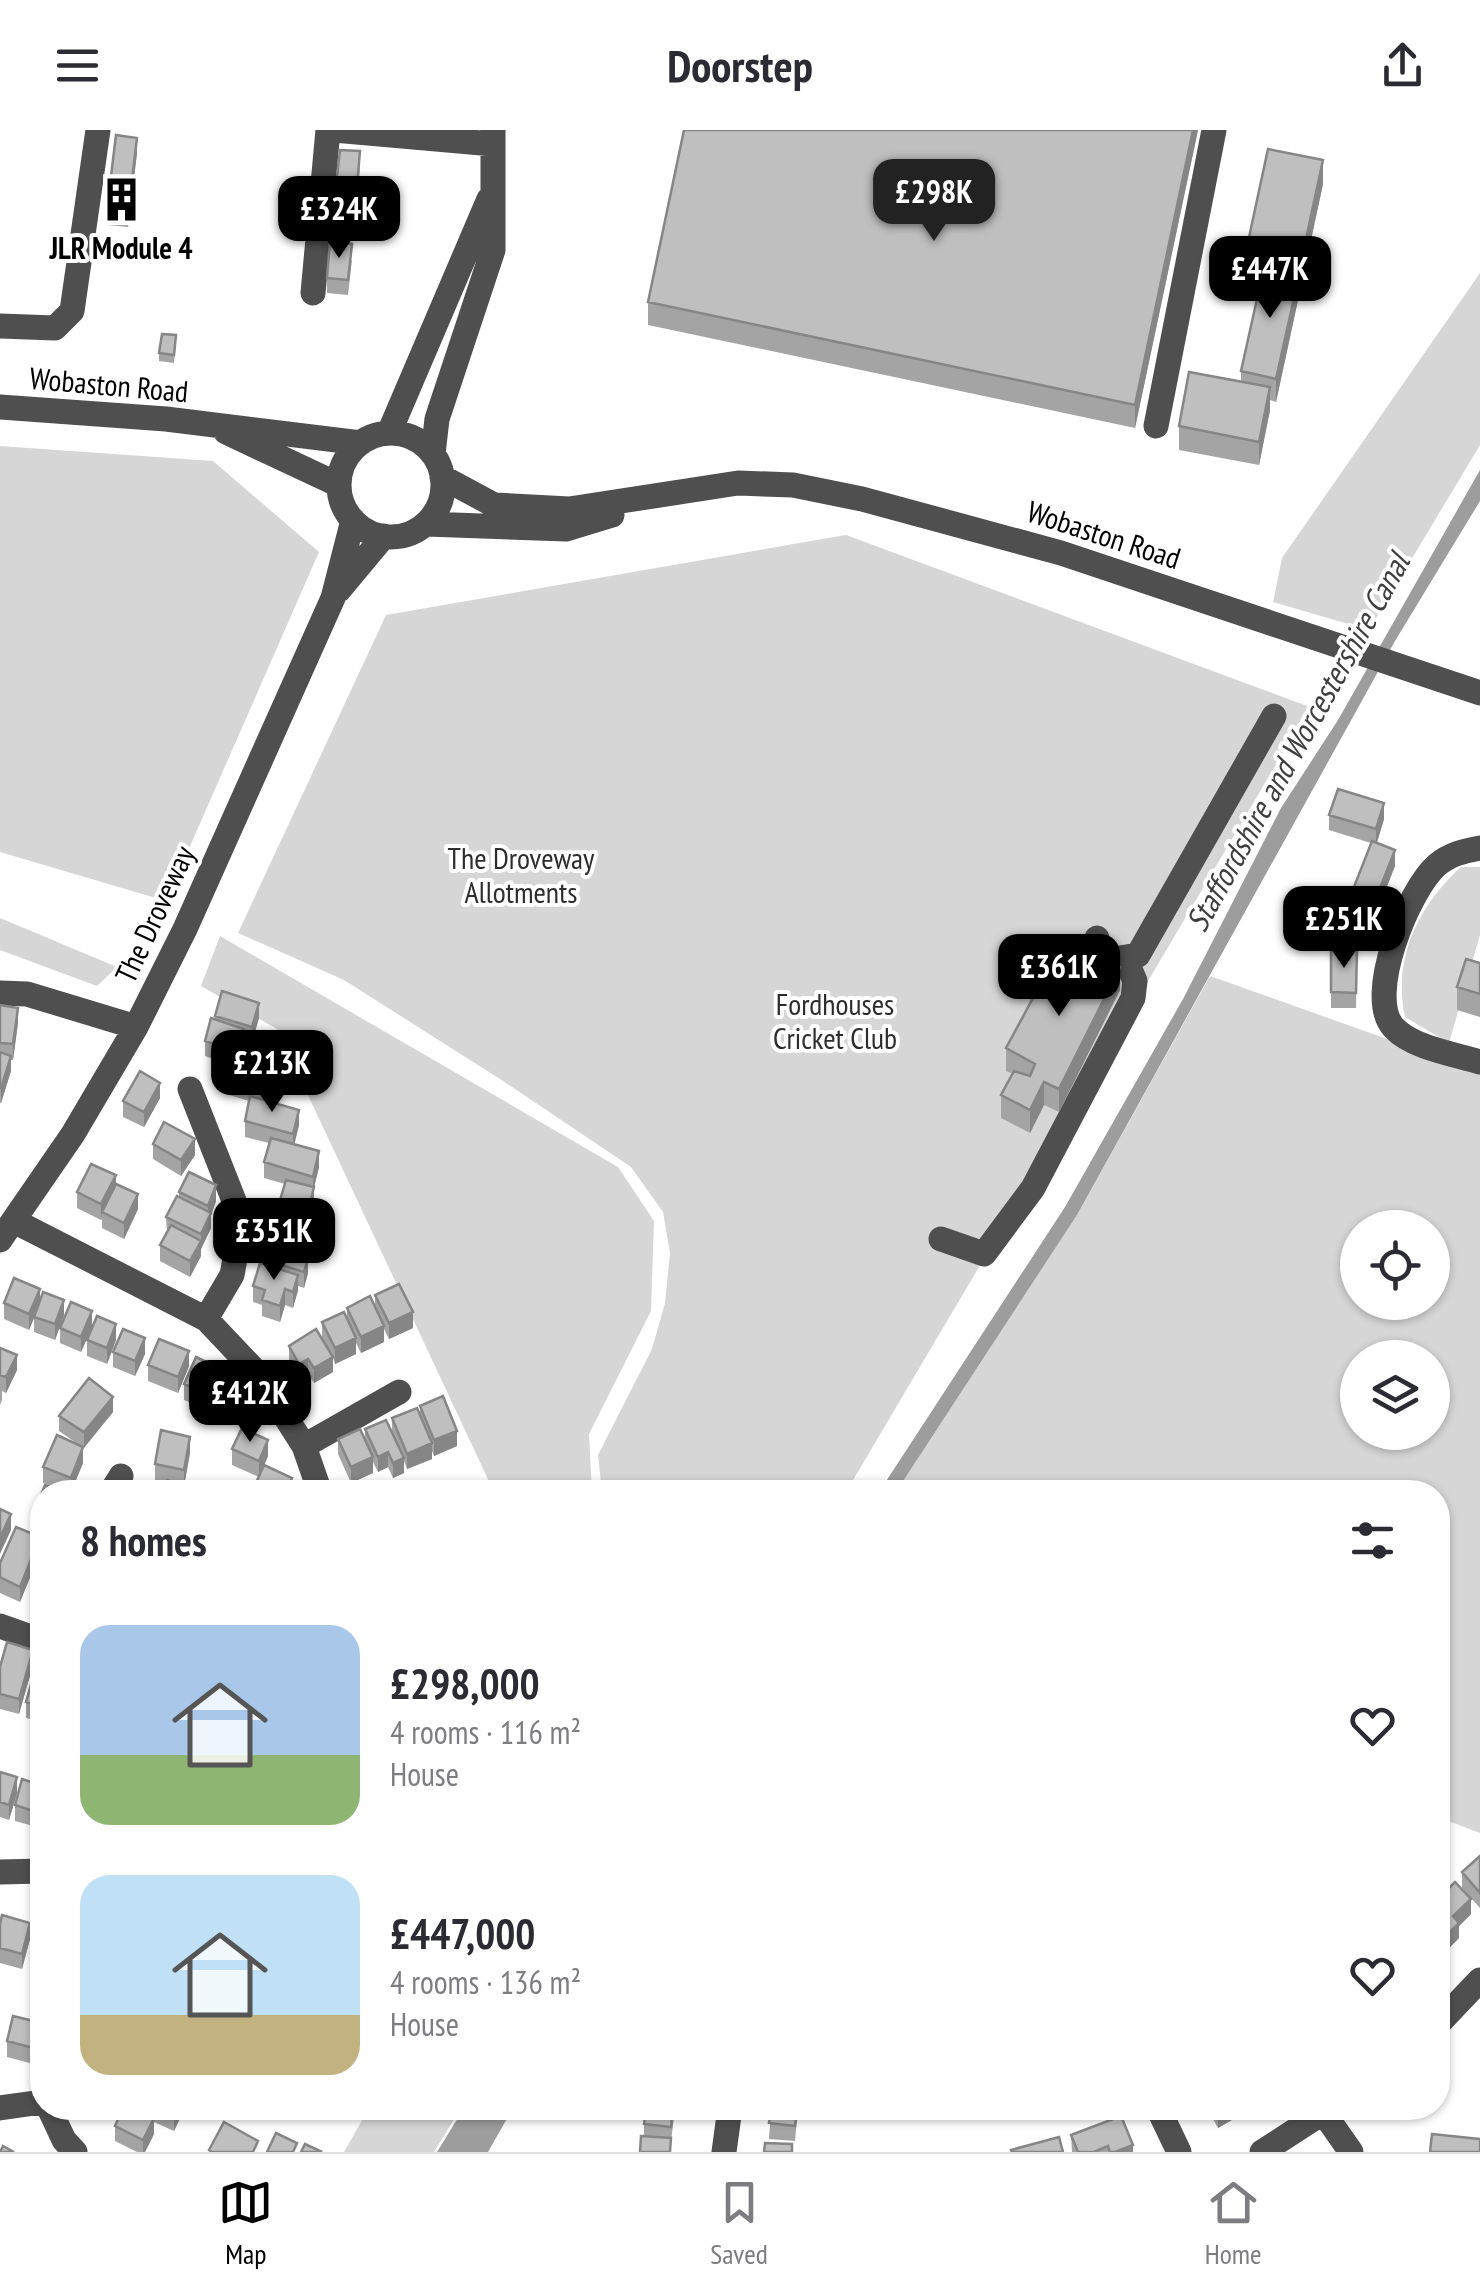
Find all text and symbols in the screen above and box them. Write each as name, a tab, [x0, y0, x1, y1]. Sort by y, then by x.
text: Doorstep	[667, 36, 813, 94]
icon: menu	[50, 38, 105, 93]
icon: share	[1375, 38, 1430, 93]
pin: £298K	[864, 159, 1004, 244]
text: £298K	[895, 170, 973, 212]
building icon: JLR Module 4	[97, 176, 145, 224]
pin: £324K	[269, 176, 409, 261]
text: £324K	[300, 187, 378, 229]
place label: JLR Module 4	[48, 228, 193, 267]
pin: £447K	[1200, 236, 1340, 321]
text: £447K	[1231, 247, 1309, 289]
street label: Wobaston Road	[28, 358, 190, 410]
street label: Wobaston Road	[1022, 491, 1186, 577]
water label: Staffordshire and Worcestershire Canal	[1175, 543, 1420, 938]
park label: The Droveway Allotments	[448, 838, 595, 911]
street label: The Droveway	[105, 839, 203, 989]
pin: £251K	[1274, 886, 1414, 971]
text: £251K	[1305, 897, 1383, 939]
pin: £361K	[989, 934, 1129, 1019]
text: £361K	[1020, 945, 1098, 987]
park label: Fordhouses Cricket Club	[773, 984, 897, 1057]
pin: £213K	[202, 1030, 342, 1115]
text: £213K	[233, 1041, 311, 1083]
pin: £351K	[204, 1198, 344, 1283]
text: £351K	[235, 1209, 313, 1251]
map controls	[1340, 1210, 1450, 1450]
button: locate	[1340, 1210, 1450, 1320]
button: layers	[1340, 1340, 1450, 1450]
pin: £412K	[180, 1360, 320, 1445]
text: £412K	[211, 1371, 289, 1413]
text: 8 homes	[80, 1513, 207, 1568]
icon: filters	[1345, 1513, 1400, 1568]
text: £298,000	[390, 1656, 540, 1711]
icon: home	[160, 1665, 280, 1785]
icon: heart	[1345, 1698, 1400, 1753]
text: 4 rooms · 116 m²	[390, 1711, 581, 1753]
text: House	[390, 1753, 459, 1795]
text: £447,000	[390, 1906, 535, 1961]
icon: home	[160, 1915, 280, 2035]
icon: heart	[1345, 1948, 1400, 2003]
text: 4 rooms · 136 m²	[390, 1961, 581, 2003]
text: House	[390, 2003, 459, 2045]
tab: Map	[218, 2175, 273, 2272]
tab: Saved	[710, 2175, 768, 2272]
tab: Home	[1205, 2175, 1262, 2272]

